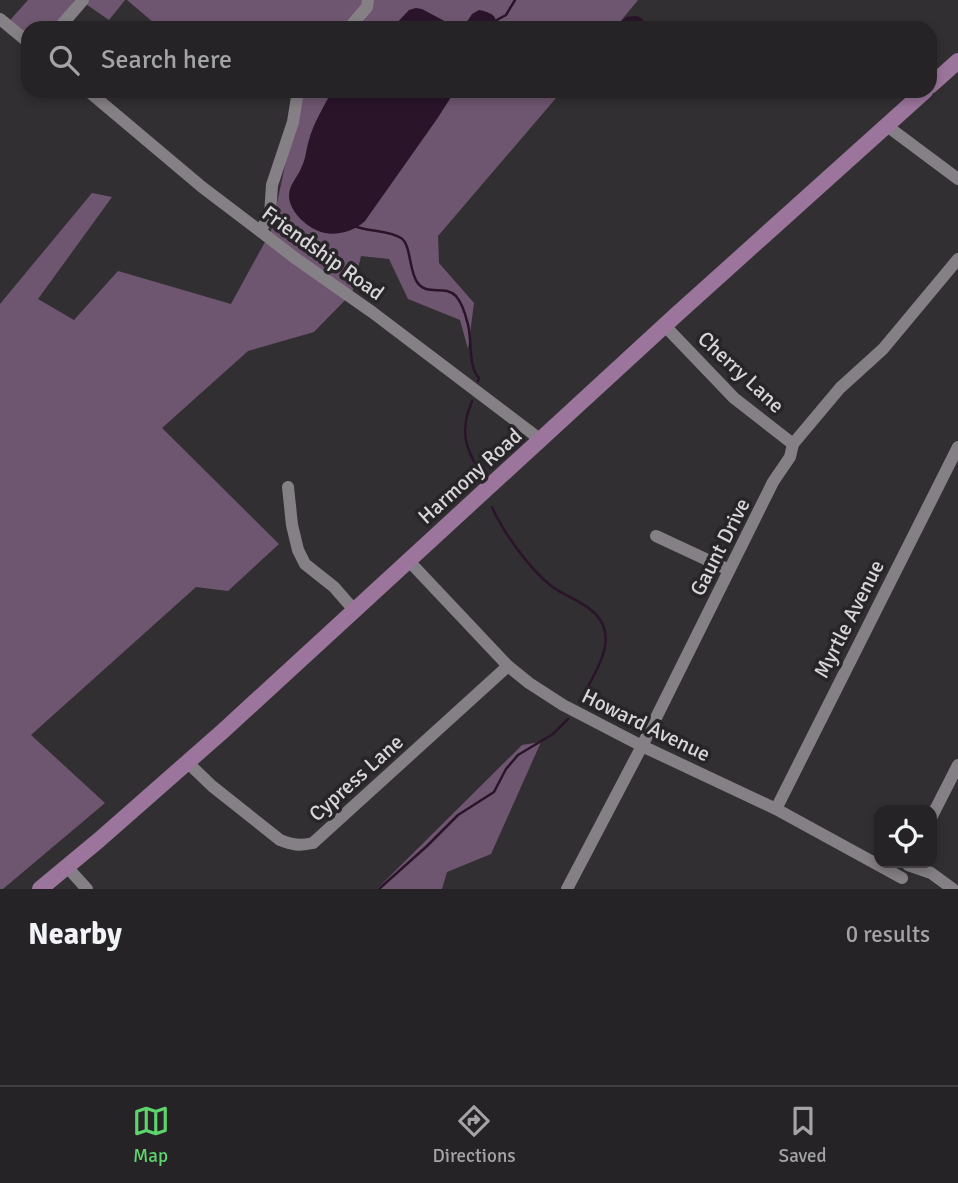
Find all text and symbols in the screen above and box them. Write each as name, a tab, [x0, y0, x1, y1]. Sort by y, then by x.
search box	[21, 21, 937, 98]
icon: search	[45, 41, 83, 79]
text: Search here	[101, 44, 232, 76]
street label: Friendship Road	[257, 200, 389, 306]
street label: Cherry Lane	[692, 326, 790, 418]
street label: Harmony Road	[413, 423, 527, 529]
street label: Gaunt Drive	[684, 494, 756, 600]
street label: Myrtle Avenue	[808, 556, 890, 682]
street label: Howard Avenue	[578, 683, 714, 767]
street label: Cypress Lane	[304, 729, 408, 827]
map controls	[874, 805, 937, 868]
button: locate	[874, 805, 937, 868]
text: Nearby	[28, 916, 122, 953]
text: 0 results	[846, 920, 930, 949]
tab: Map	[132, 1102, 170, 1168]
tab: Directions	[433, 1102, 516, 1168]
tab: Saved	[779, 1102, 826, 1168]

